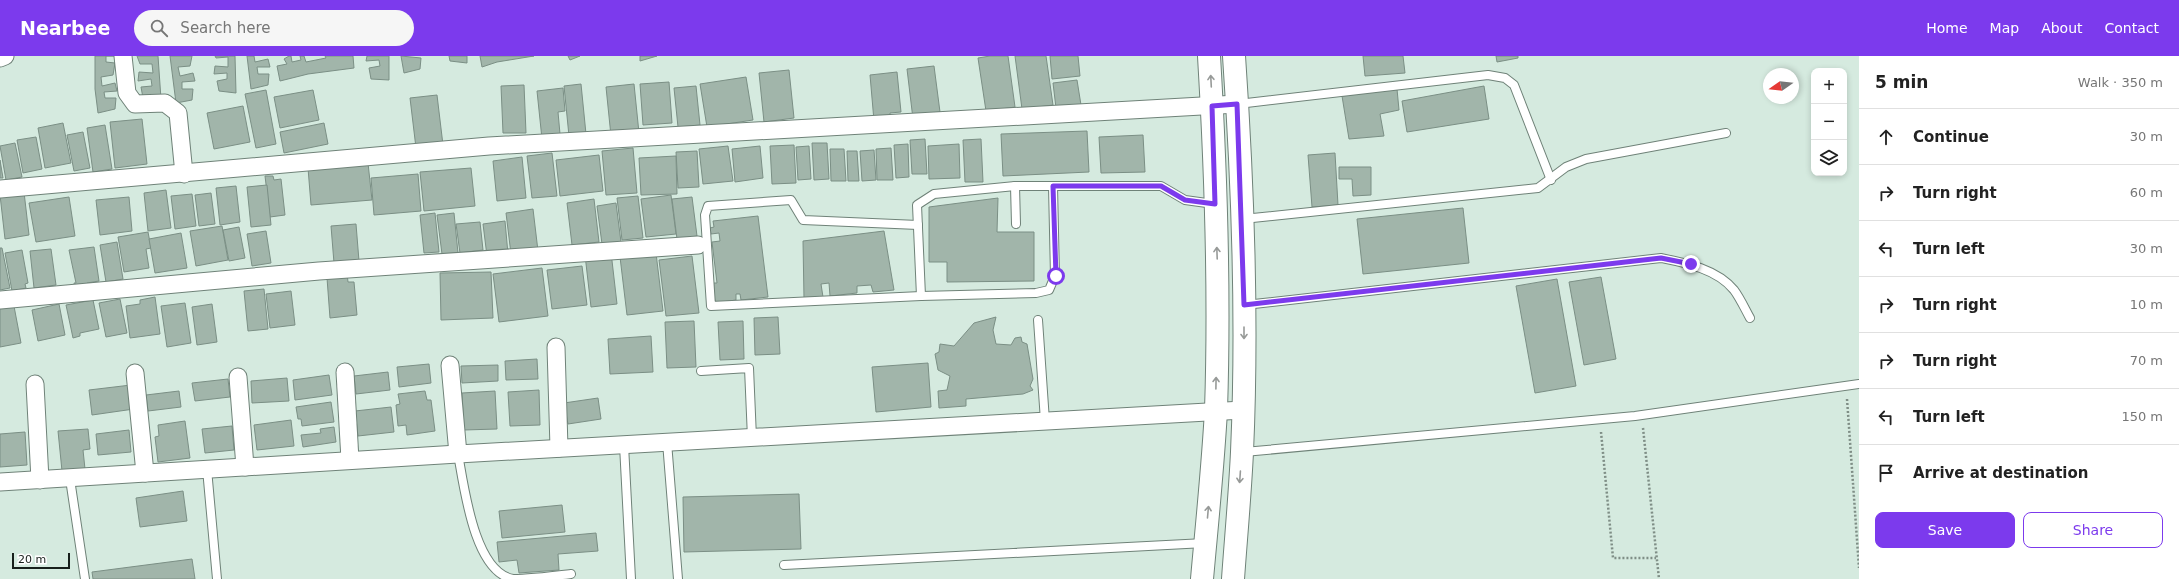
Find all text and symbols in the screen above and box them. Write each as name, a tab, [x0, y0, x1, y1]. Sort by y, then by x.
search box	[134, 10, 414, 46]
text: Nearbee	[20, 17, 110, 39]
icon: search	[148, 17, 170, 39]
text: Search here	[180, 19, 270, 37]
text: Home	[1926, 20, 1968, 36]
text: Map	[1990, 20, 2019, 36]
text: About	[2041, 20, 2083, 36]
text: Contact	[2105, 20, 2159, 36]
north arrow	[1763, 68, 1799, 104]
map controls	[1811, 68, 1847, 176]
button: +	[1811, 68, 1847, 104]
text: 5 min	[1875, 72, 1928, 92]
one-way arrow	[1207, 75, 1214, 88]
text: Walk · 350 m	[2078, 75, 2163, 90]
button: −	[1811, 104, 1847, 140]
icon: ahead	[1875, 126, 1897, 148]
text: Continue	[1913, 128, 1989, 146]
text: 30 m	[2130, 129, 2163, 144]
button: layers	[1811, 140, 1847, 176]
icon: right	[1875, 182, 1897, 204]
text: Turn right	[1913, 184, 1997, 202]
text: 60 m	[2130, 185, 2163, 200]
icon: left	[1875, 238, 1897, 260]
text: Turn left	[1913, 240, 1985, 258]
text: 30 m	[2130, 241, 2163, 256]
one-way arrow	[1213, 247, 1221, 260]
route end	[1682, 255, 1700, 273]
route start	[1047, 267, 1065, 285]
icon: right	[1875, 294, 1897, 316]
text: Turn right	[1913, 296, 1997, 314]
text: 10 m	[2130, 297, 2163, 312]
one-way arrow	[1240, 326, 1248, 339]
icon: right	[1875, 350, 1897, 372]
text: Turn right	[1913, 352, 1997, 370]
text: 70 m	[2130, 353, 2163, 368]
one-way arrow	[1213, 377, 1220, 390]
icon: left	[1875, 406, 1897, 428]
text: Turn left	[1913, 408, 1985, 426]
text: 150 m	[2121, 409, 2163, 424]
icon: arrive	[1875, 462, 1897, 484]
text: Arrive at destination	[1913, 464, 2088, 482]
one-way arrow	[1237, 470, 1244, 483]
one-way arrow	[1205, 506, 1212, 519]
button: Save	[1875, 512, 2015, 548]
button: Share	[2023, 512, 2163, 548]
scale bar	[12, 551, 70, 570]
text: 20 m	[18, 553, 46, 566]

